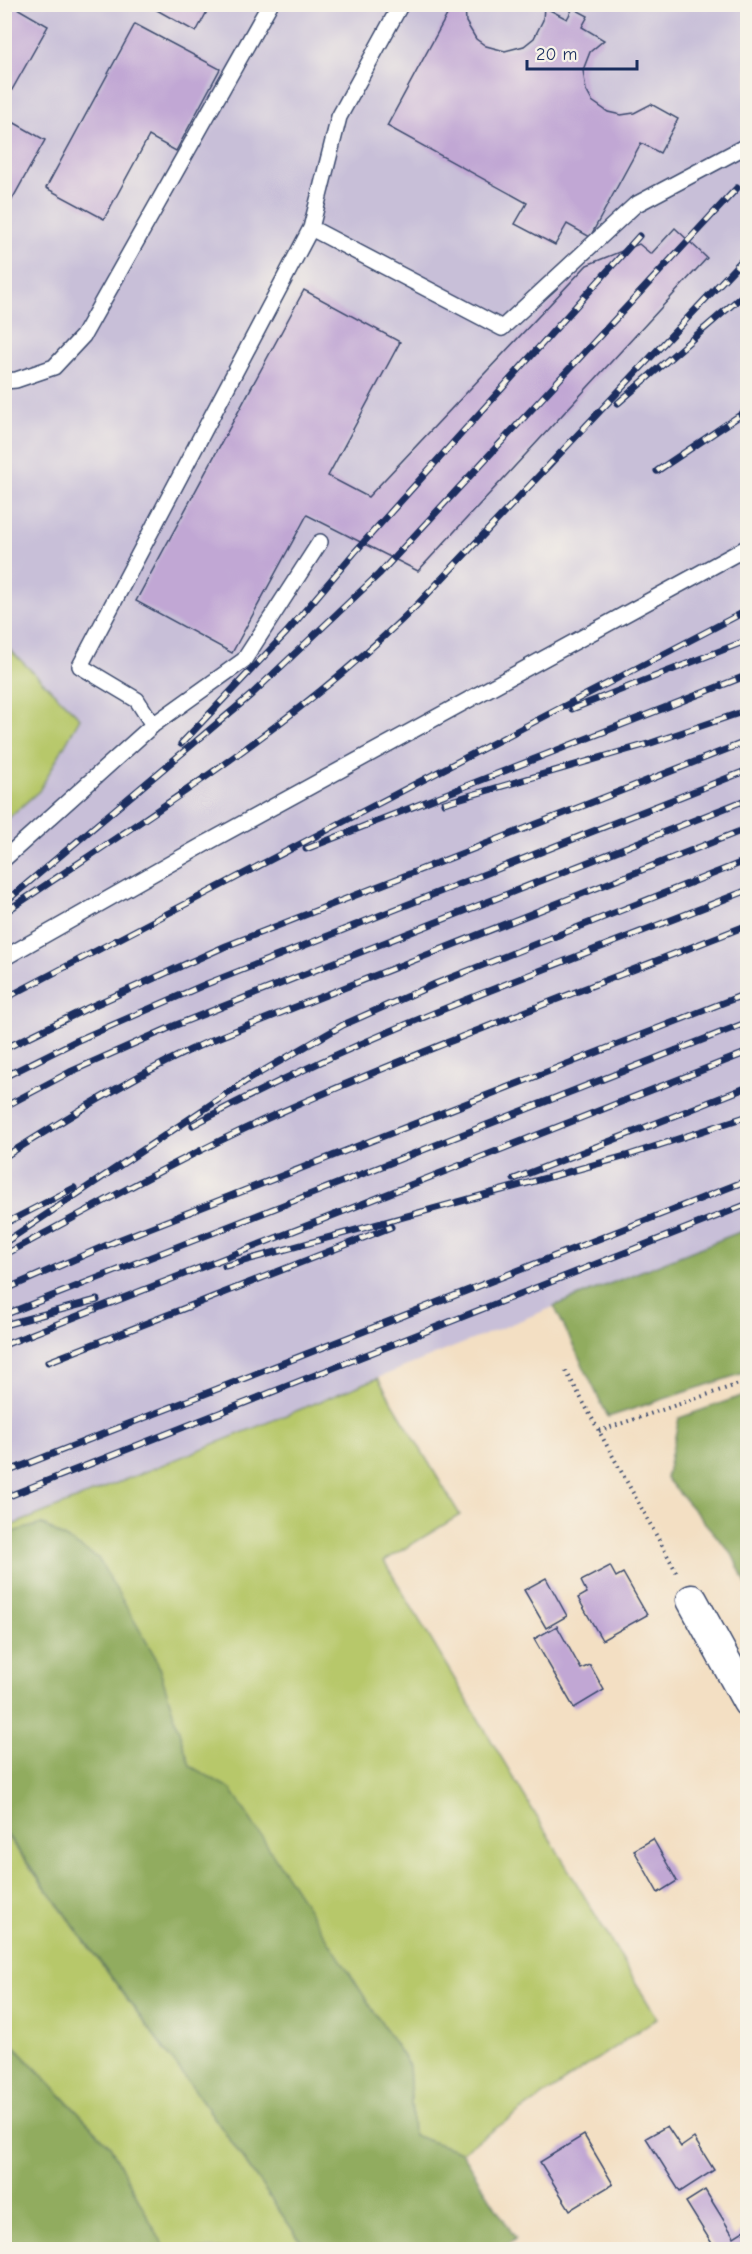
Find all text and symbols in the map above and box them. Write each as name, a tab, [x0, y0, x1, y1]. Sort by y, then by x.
scale bar	[527, 33, 636, 71]
text: 20 m	[536, 44, 577, 65]

